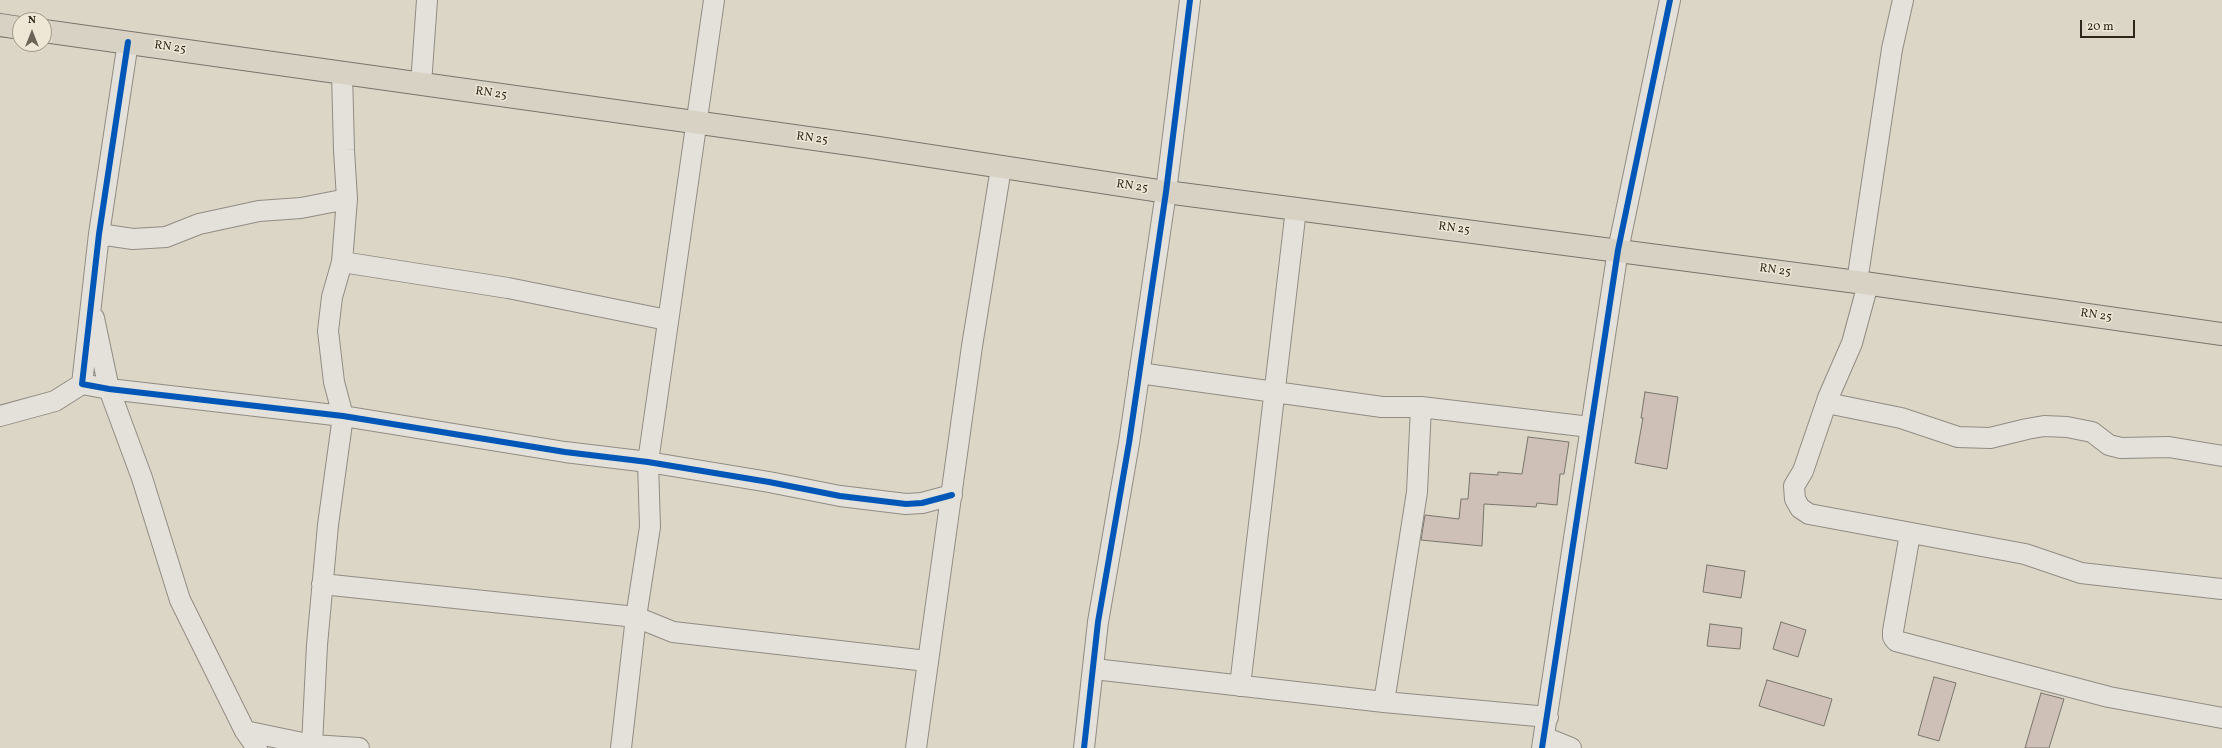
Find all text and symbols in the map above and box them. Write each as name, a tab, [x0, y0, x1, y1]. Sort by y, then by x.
north arrow	[12, 12, 52, 52]
scale bar	[2082, 12, 2137, 38]
text: N	[28, 13, 36, 28]
text: 20 m	[2087, 19, 2114, 35]
street label: RN 25	[153, 39, 187, 57]
street label: RN 25	[474, 85, 508, 103]
street label: RN 25	[795, 130, 829, 148]
street label: RN 25	[1115, 178, 1149, 196]
street label: RN 25	[1437, 220, 1471, 238]
street label: RN 25	[1758, 262, 1792, 280]
street label: RN 25	[2079, 307, 2113, 325]

